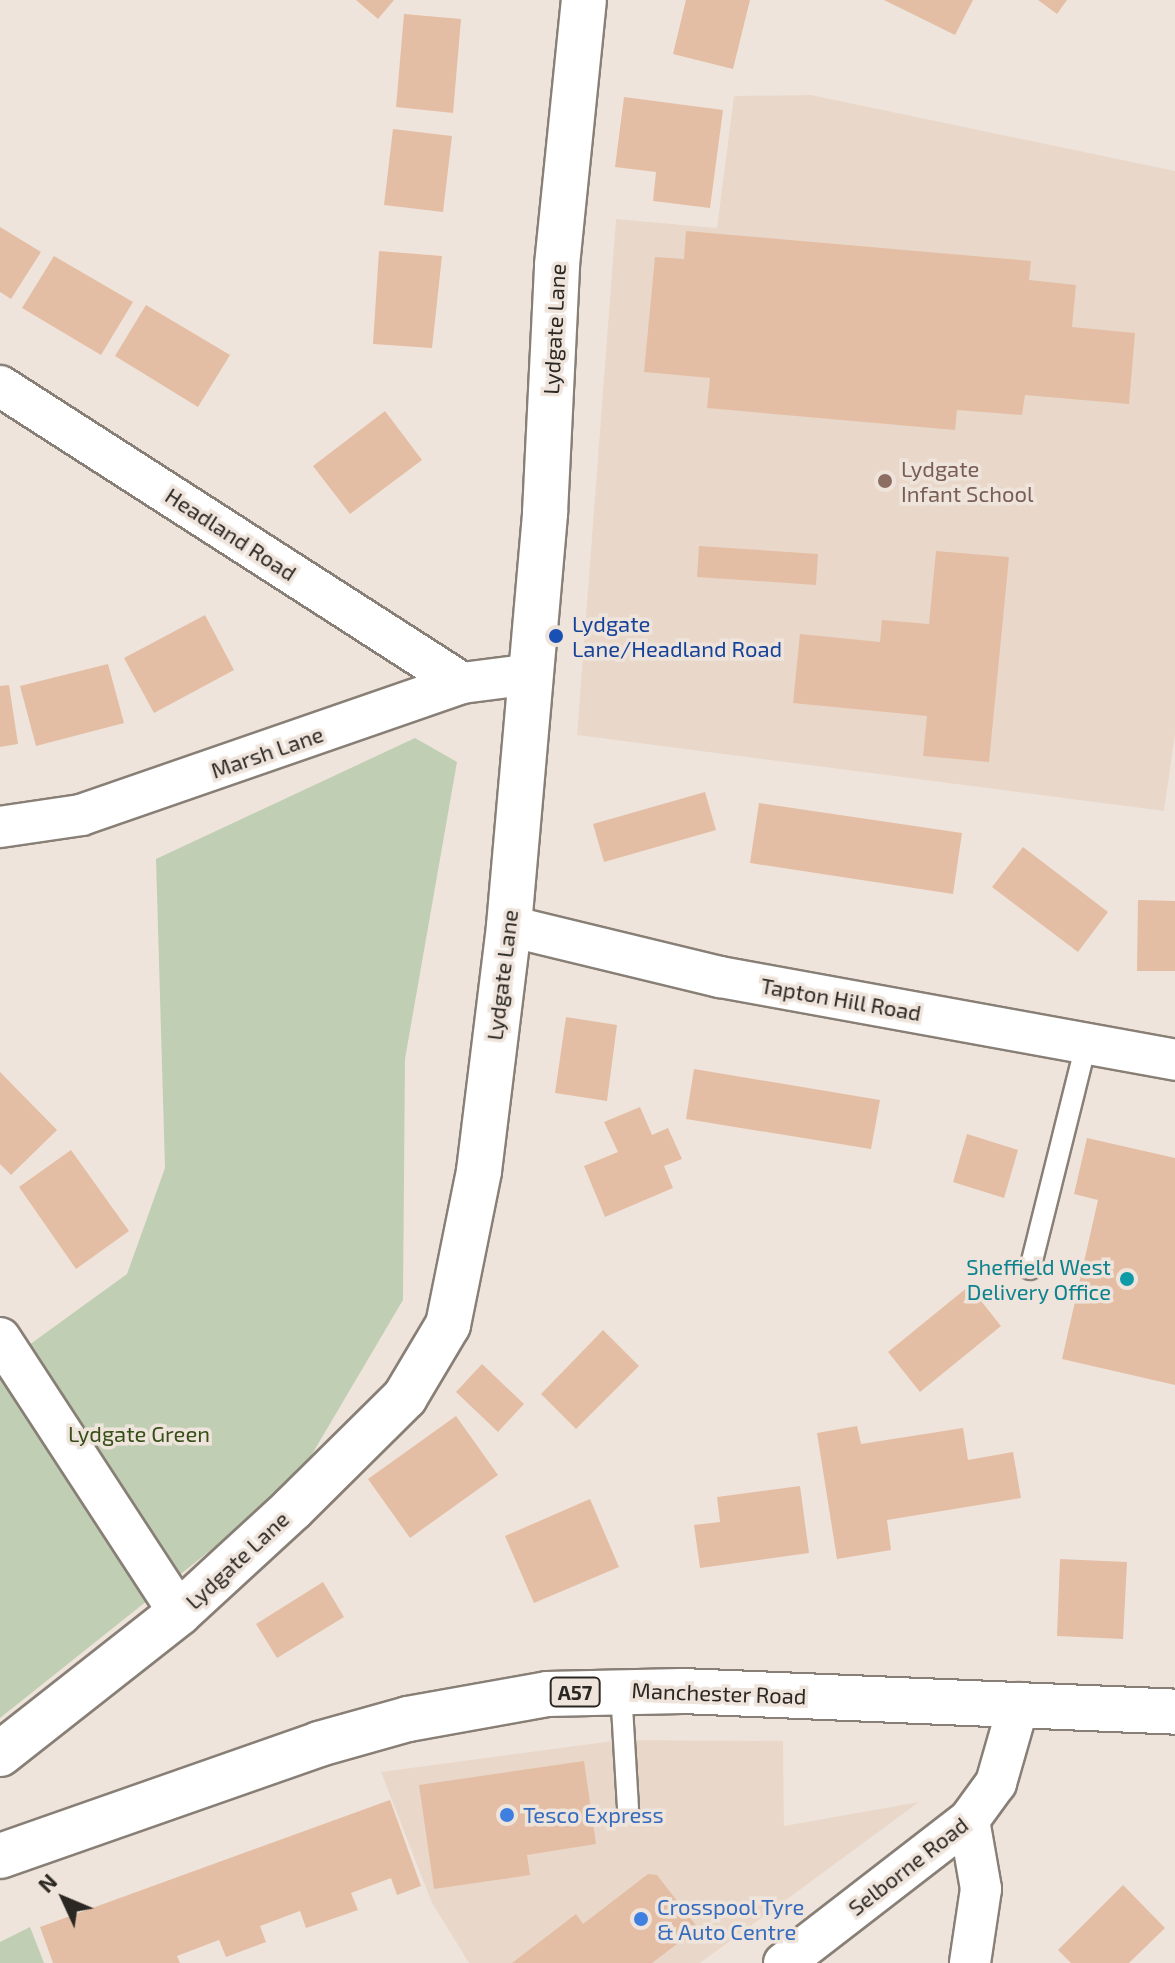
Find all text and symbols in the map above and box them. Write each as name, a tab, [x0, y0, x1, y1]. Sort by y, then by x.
street label: Lydgate Lane	[537, 263, 571, 395]
place label: Lydgate Infant School	[901, 455, 1033, 506]
marker: Lydgate Infant School	[876, 472, 894, 490]
street label: Headland Road	[161, 482, 301, 586]
place label: Lydgate Lane/Headland Road	[572, 610, 782, 662]
marker: Lydgate Lane/Headland Road	[547, 627, 565, 645]
street label: Marsh Lane	[207, 720, 327, 784]
street label: Lydgate Lane	[481, 908, 523, 1042]
street label: Tapton Hill Road	[759, 972, 923, 1026]
place label: Sheffield West Delivery Office	[966, 1253, 1111, 1304]
marker: Sheffield West Delivery Office	[1118, 1270, 1136, 1288]
park label: Lydgate Green	[68, 1421, 210, 1447]
street label: Lydgate Lane	[180, 1506, 294, 1614]
road number: A57	[549, 1676, 601, 1708]
street label: Manchester Road	[631, 1677, 807, 1709]
place label: Tesco Express	[523, 1802, 664, 1828]
marker: Tesco Express	[498, 1806, 516, 1824]
street label: Selborne Road	[843, 1811, 973, 1921]
north arrow	[24, 1859, 104, 1939]
text: N	[32, 1868, 62, 1897]
place label: Crosspool Tyre & Auto Centre	[657, 1893, 805, 1944]
marker: Crosspool Tyre & Auto Centre	[632, 1910, 650, 1928]

